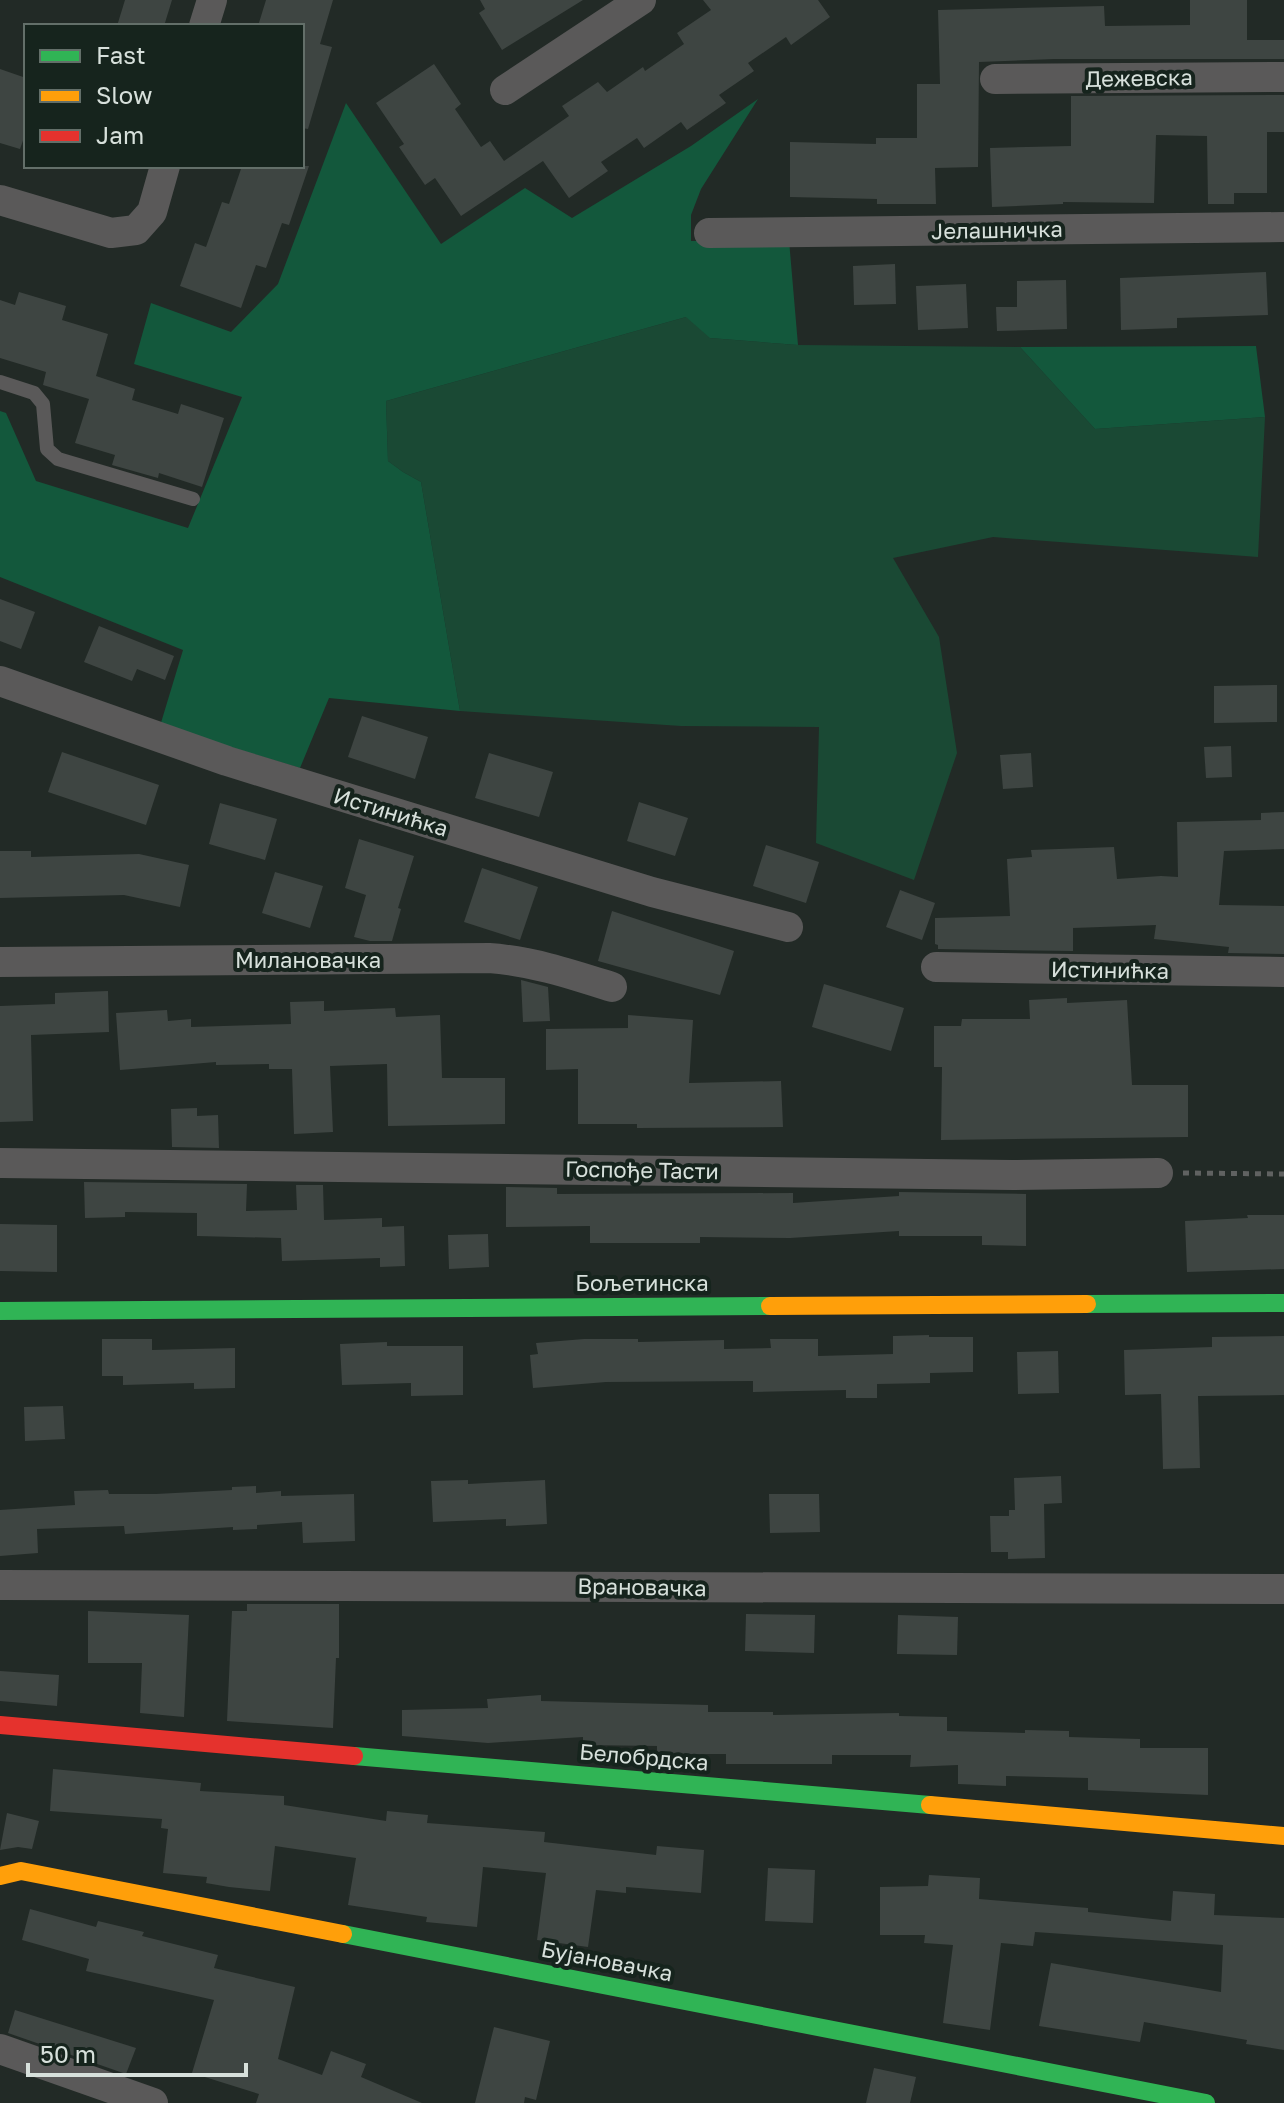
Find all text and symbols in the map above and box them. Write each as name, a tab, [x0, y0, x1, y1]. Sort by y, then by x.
legend	[24, 24, 304, 168]
text: Fast	[96, 40, 146, 69]
street label: Дежевска	[1085, 63, 1193, 92]
text: Slow	[96, 80, 152, 109]
text: Jam	[96, 120, 144, 149]
street label: Јелашничка	[931, 215, 1063, 244]
street label: Истинићка	[331, 781, 452, 842]
street label: Милановачка	[235, 946, 381, 973]
street label: Истинићка	[1051, 955, 1169, 984]
street label: Госпође Тасти	[565, 1155, 719, 1184]
street label: Бољетинска	[575, 1269, 709, 1296]
street label: Врановачка	[577, 1572, 707, 1601]
street label: Белобрдска	[578, 1737, 710, 1776]
street label: Бујановачка	[539, 1935, 675, 1986]
scale bar	[28, 2027, 246, 2077]
text: 50 m	[40, 2039, 96, 2068]

